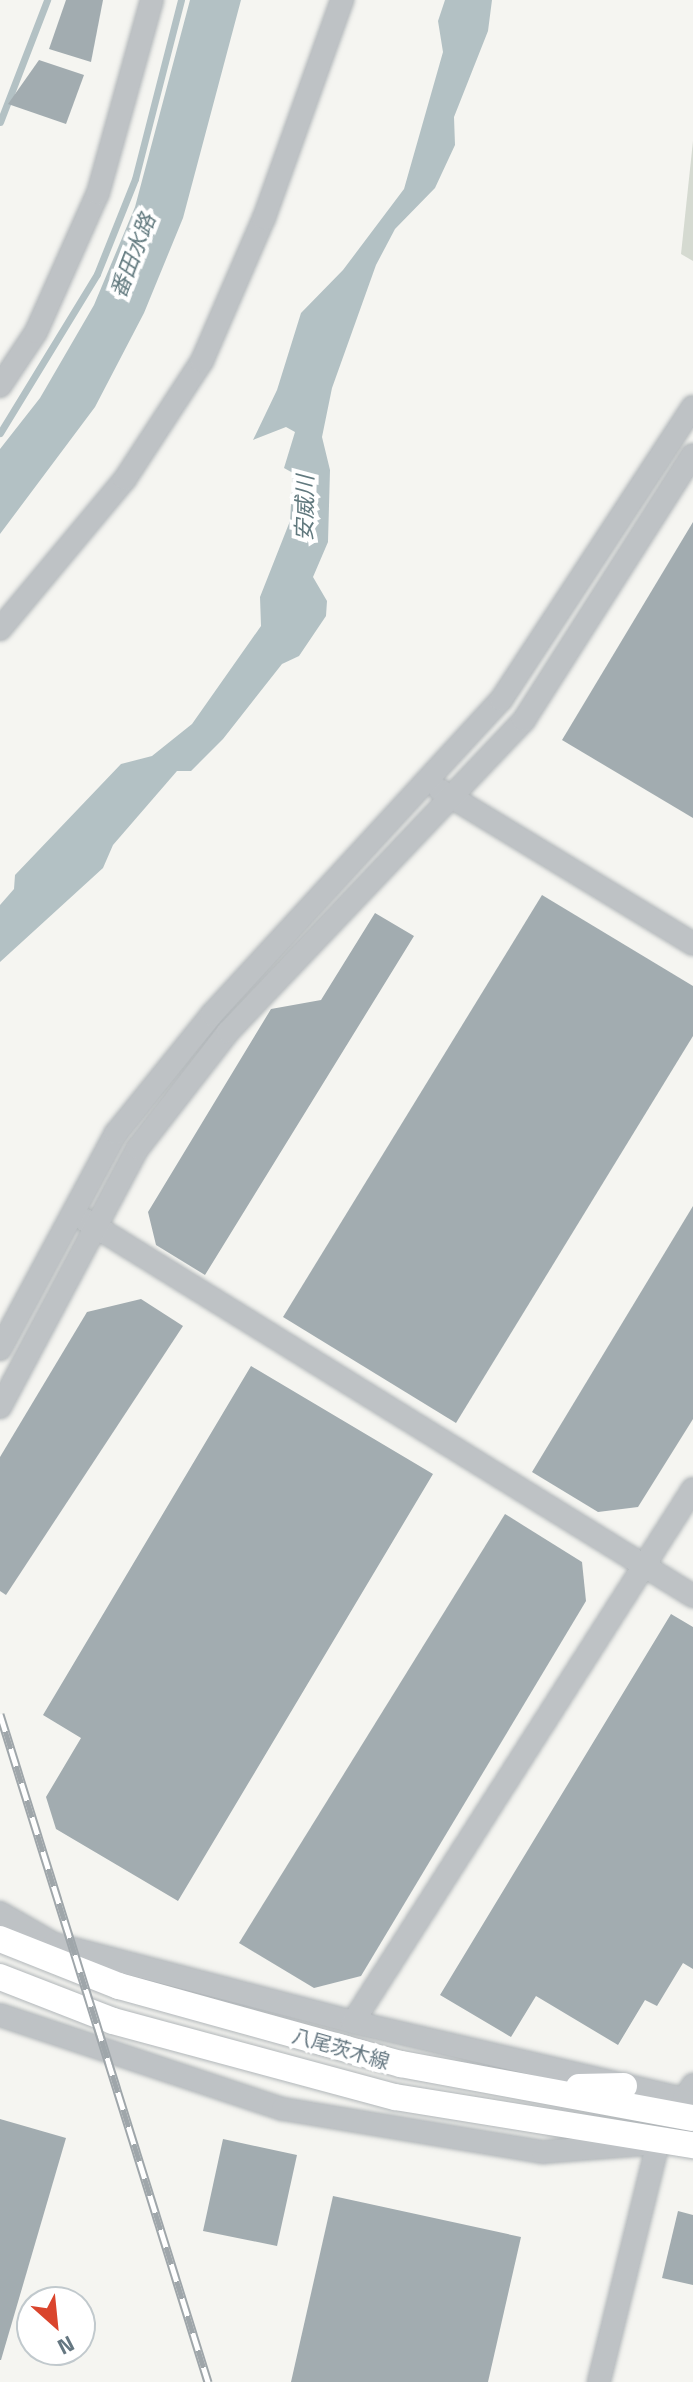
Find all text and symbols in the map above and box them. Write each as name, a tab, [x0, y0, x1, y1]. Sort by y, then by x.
water label: 番田水路	[105, 210, 161, 302]
water label: 安威川	[291, 475, 319, 541]
street label: 八尾茨木線	[290, 2023, 392, 2073]
north arrow	[16, 2286, 96, 2366]
text: N	[51, 2327, 80, 2364]

